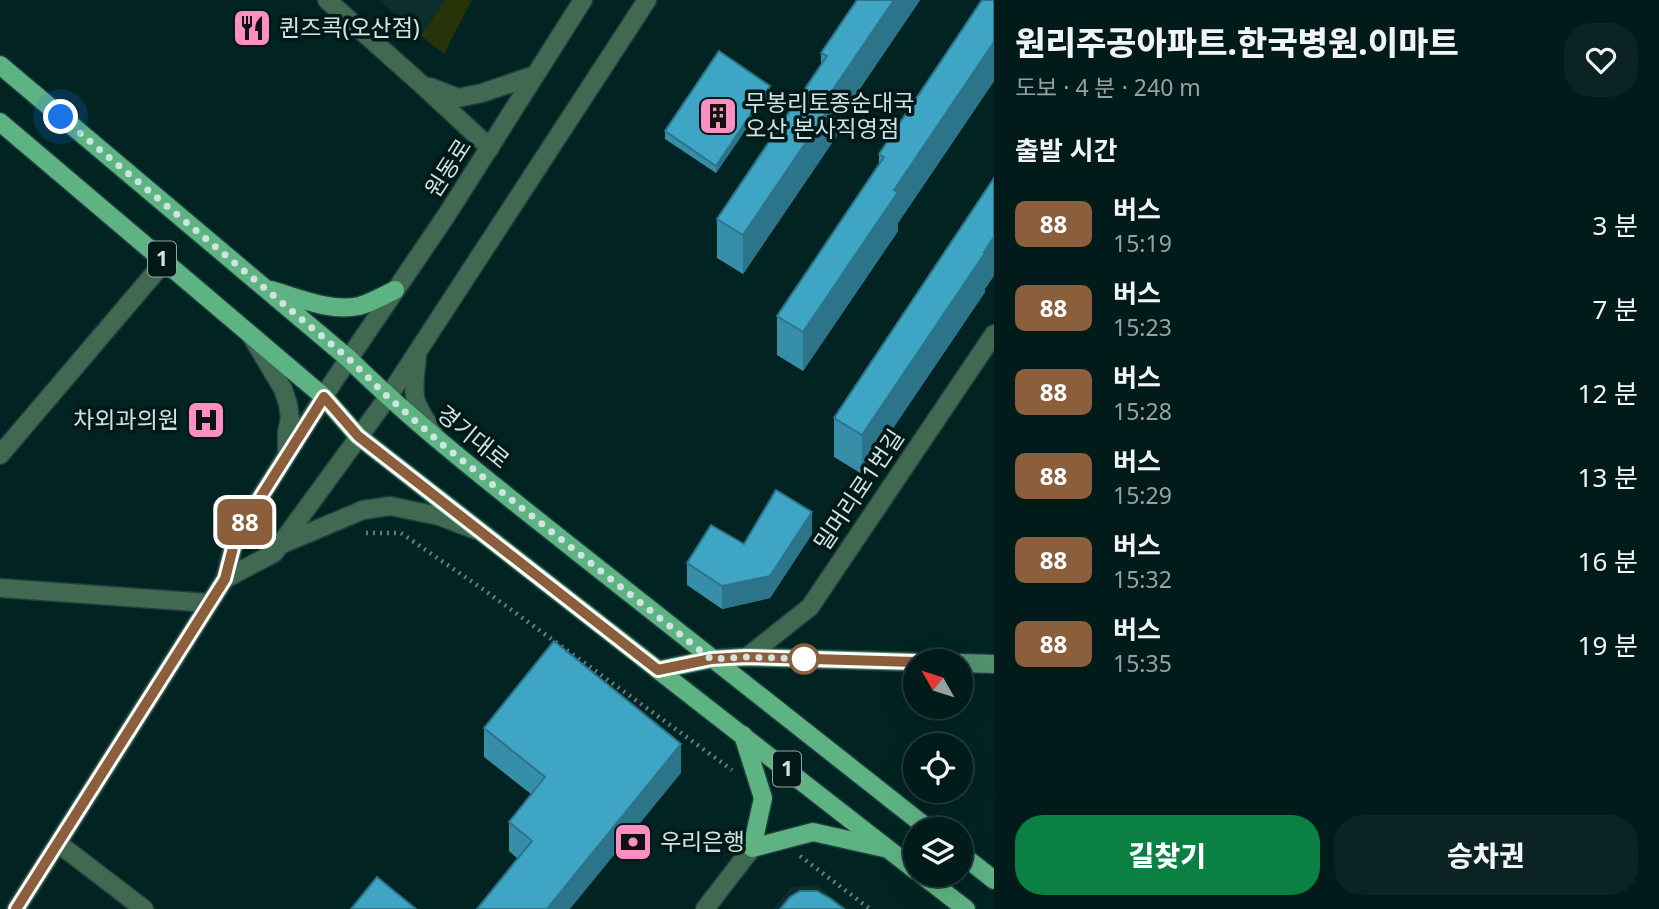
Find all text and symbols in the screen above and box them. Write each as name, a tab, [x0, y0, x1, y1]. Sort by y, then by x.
restaurant icon: 퀸즈콕(오산점)	[231, 7, 273, 49]
place label: 퀸즈콕(오산점)	[279, 11, 420, 43]
text: 원리주공아파트.한국병원.이마트	[1015, 20, 1459, 65]
button: heart	[1564, 23, 1638, 97]
text: 도보 · 4 분 · 240 m	[1015, 71, 1201, 103]
place label: 무봉리토종순대국 오산 본사직영점	[745, 86, 914, 144]
building icon: 무봉리토종순대국 오산 본사직영점	[697, 95, 739, 137]
your location	[43, 99, 78, 134]
street label: 원동로	[416, 132, 478, 203]
text: 출발 시간	[1015, 132, 1117, 168]
text: 버스	[1113, 191, 1161, 227]
text: 88	[1040, 207, 1067, 240]
text: 3 분	[1592, 207, 1638, 243]
text: 15:19	[1113, 227, 1172, 259]
road number: 1	[148, 242, 176, 276]
text: 버스	[1113, 275, 1161, 311]
text: 88	[1040, 291, 1067, 324]
text: 7 분	[1592, 291, 1638, 327]
text: 15:23	[1113, 311, 1172, 343]
text: 버스	[1113, 359, 1161, 395]
text: 88	[1040, 375, 1067, 408]
text: 12 분	[1578, 375, 1638, 411]
text: 15:28	[1113, 395, 1172, 427]
street label: 경기대로	[431, 397, 517, 475]
hospital icon: 차외과의원	[185, 399, 227, 441]
place label: 차외과의원	[73, 403, 179, 435]
street label: 밀머리로1번길	[806, 422, 911, 556]
text: 버스	[1113, 443, 1161, 479]
text: 88	[1040, 459, 1067, 492]
text: 13 분	[1578, 459, 1638, 495]
text: 15:29	[1113, 479, 1172, 511]
line badge: 88	[214, 499, 276, 545]
text: 88	[231, 505, 259, 538]
text: 버스	[1113, 527, 1161, 563]
text: 88	[1040, 543, 1067, 576]
text: 16 분	[1578, 543, 1638, 579]
text: 15:32	[1113, 563, 1172, 595]
text: 버스	[1113, 611, 1161, 647]
text: 88	[1040, 627, 1067, 660]
text: 19 분	[1578, 627, 1638, 663]
unlabelled marker	[789, 644, 819, 674]
text: 15:35	[1113, 647, 1172, 679]
north arrow	[903, 649, 973, 719]
map controls	[903, 649, 973, 887]
button: locate	[903, 733, 973, 803]
road number: 1	[773, 752, 801, 786]
button: 길찾기	[1015, 815, 1320, 895]
button: 승차권	[1334, 815, 1638, 895]
button: layers	[903, 817, 973, 887]
bank icon: 우리은행	[612, 821, 654, 863]
place label: 우리은행	[660, 825, 745, 857]

